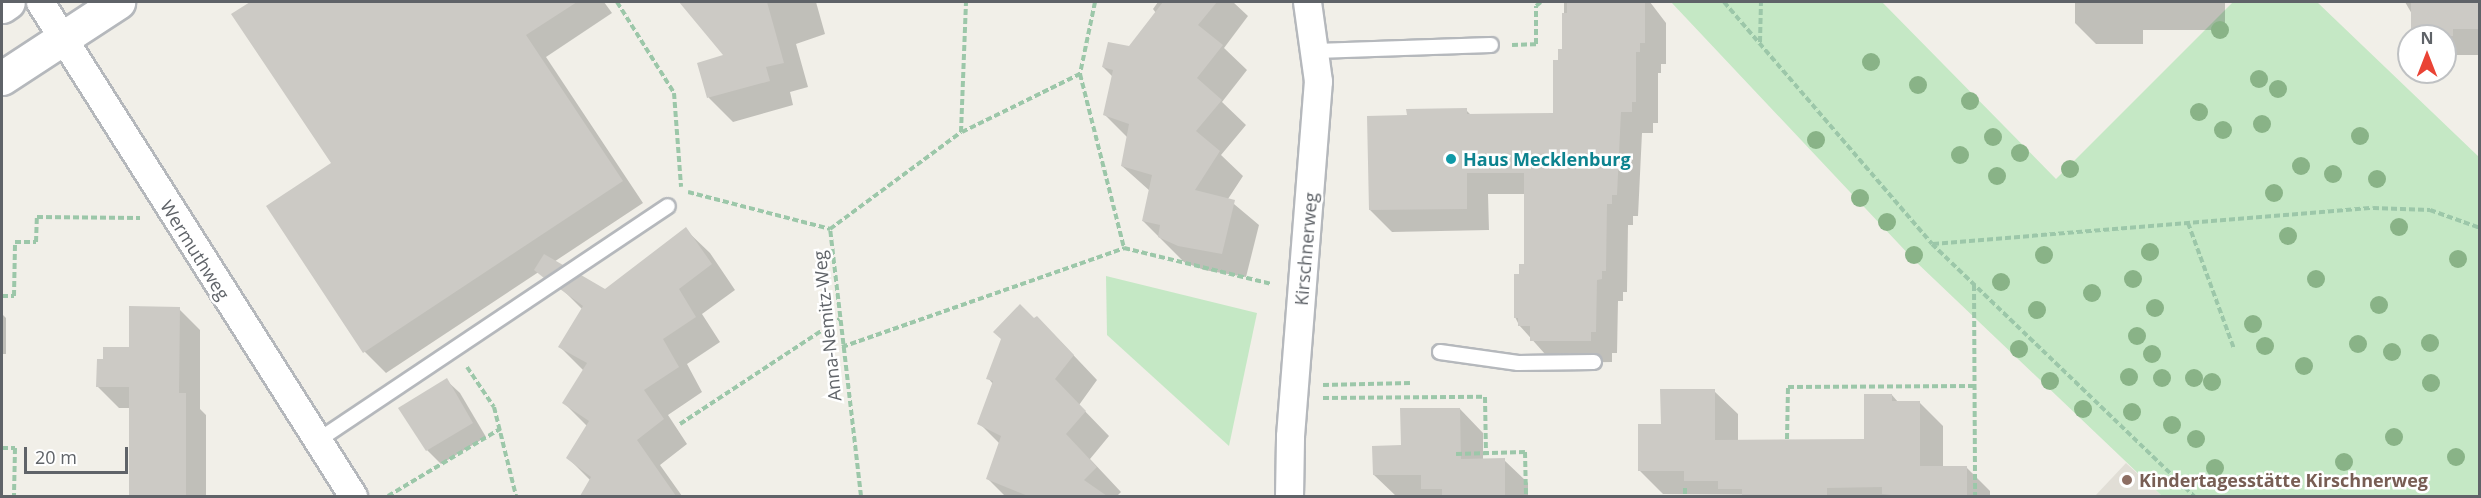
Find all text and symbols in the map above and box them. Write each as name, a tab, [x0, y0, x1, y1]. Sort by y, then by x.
north arrow	[2397, 24, 2457, 84]
text: N	[2420, 27, 2434, 49]
place label: Haus Mecklenburg	[1463, 148, 1631, 170]
marker: Haus Mecklenburg	[1444, 152, 1458, 166]
street label: Kirschnerweg	[1290, 192, 1322, 306]
street label: Wermuthweg	[156, 196, 234, 304]
street label: Anna-Nemitz-Weg	[808, 250, 846, 402]
scale bar	[27, 435, 130, 473]
text: 20 m	[35, 445, 77, 469]
place label: Kindertagesstätte Kirschnerweg	[2139, 469, 2428, 491]
marker: Kindertagesstätte Kirschnerweg	[2120, 473, 2134, 487]

